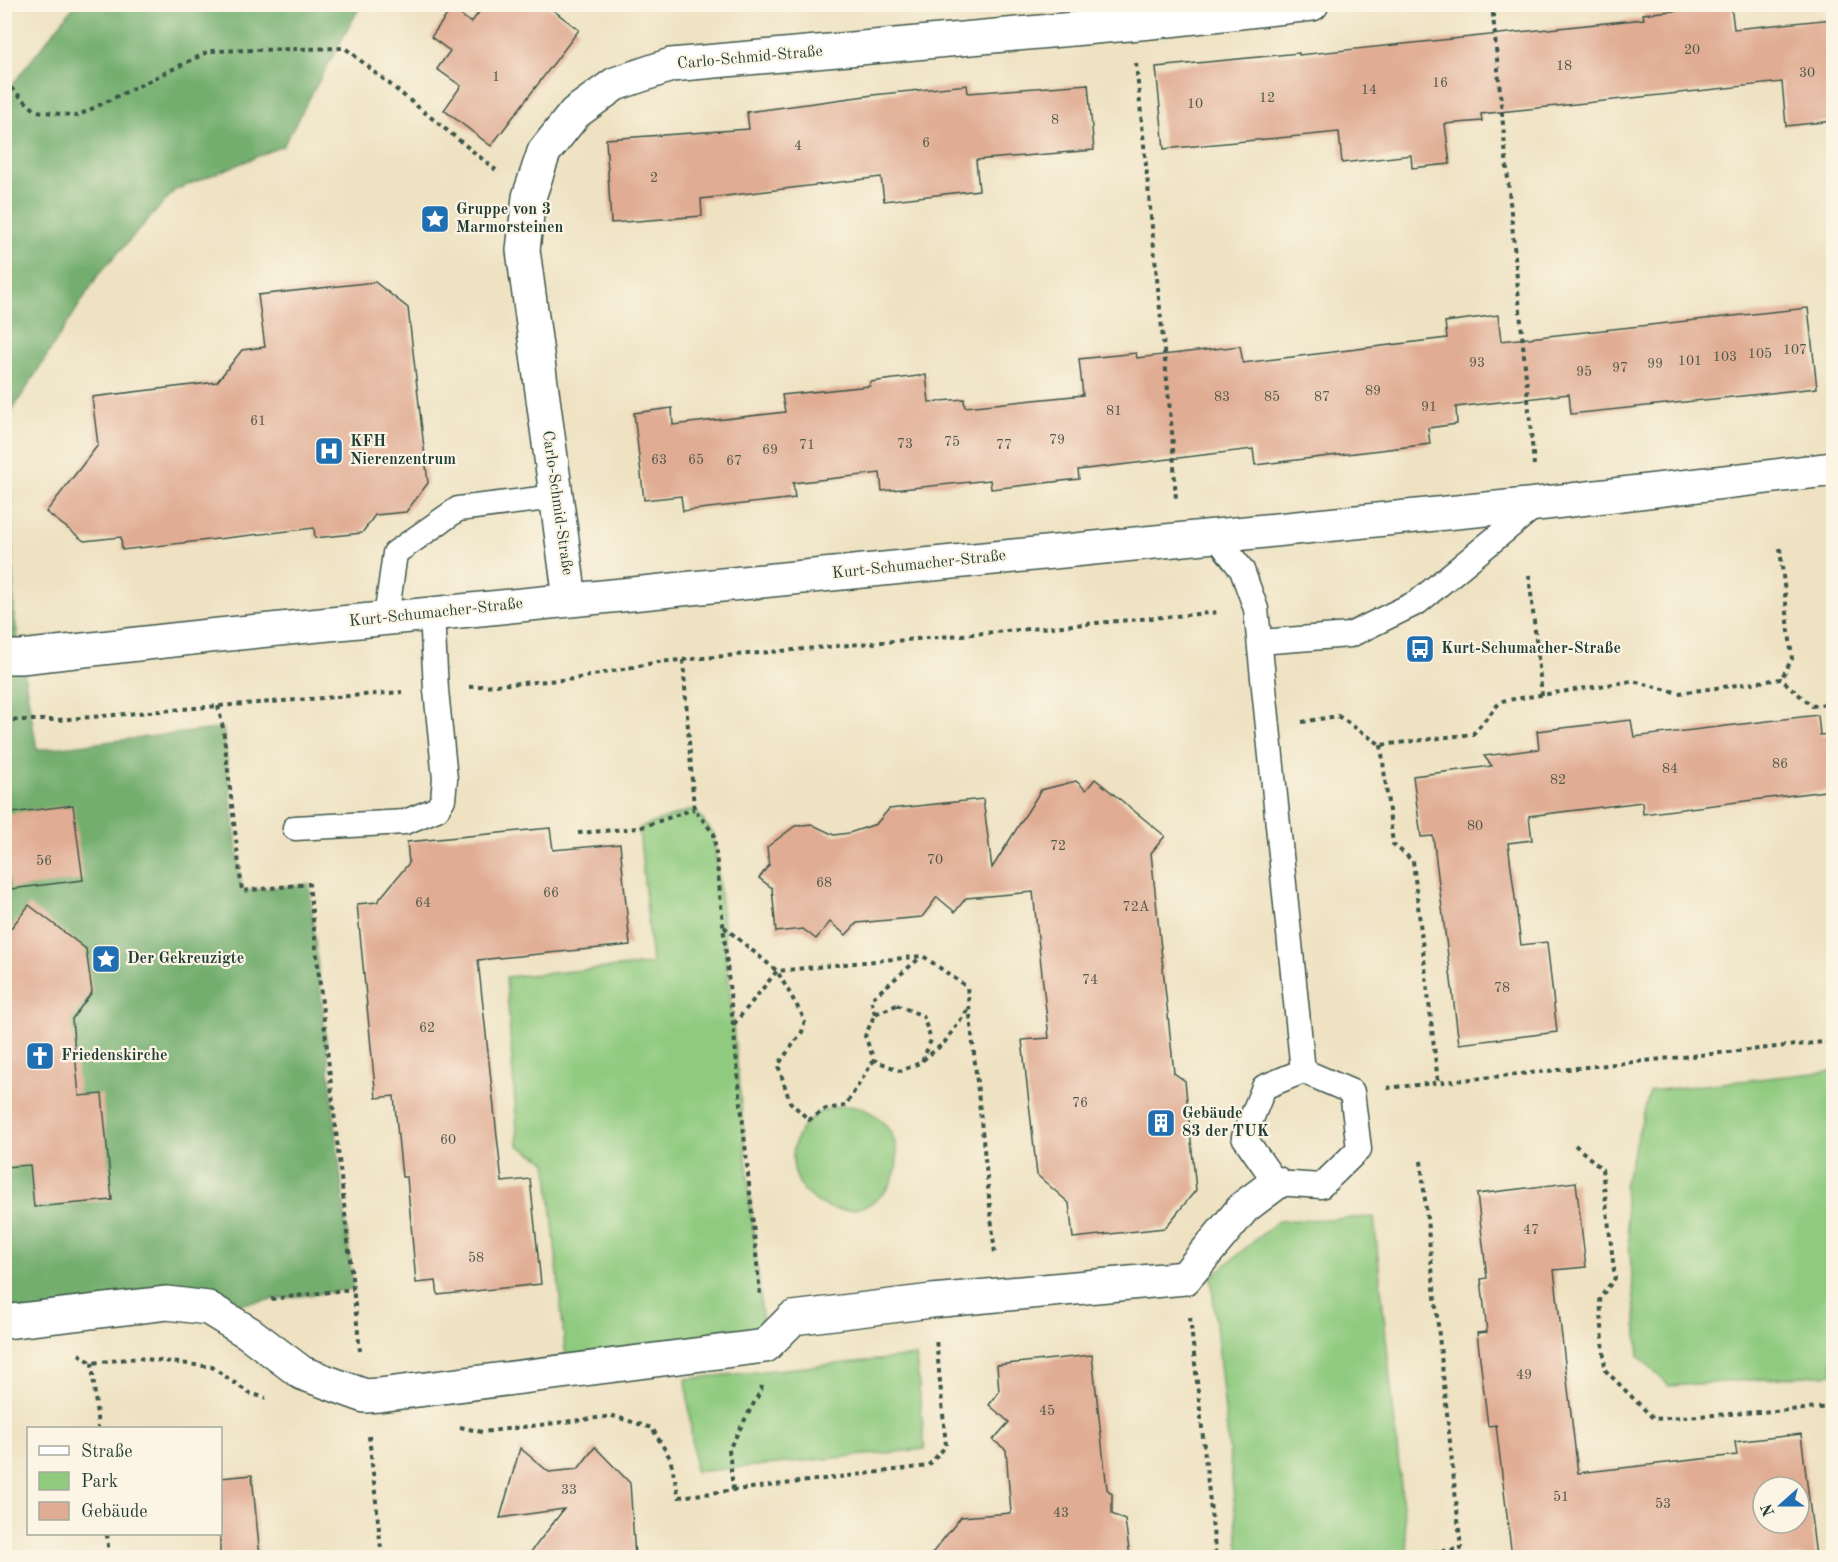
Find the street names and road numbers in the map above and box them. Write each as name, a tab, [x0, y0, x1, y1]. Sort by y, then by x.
street label: Carlo-Schmid-Straße	[677, 44, 823, 72]
street label: Carlo-Schmid-Straße	[539, 430, 575, 576]
street label: Kurt-Schumacher-Straße	[831, 548, 1007, 582]
street label: Kurt-Schumacher-Straße	[348, 596, 524, 630]

